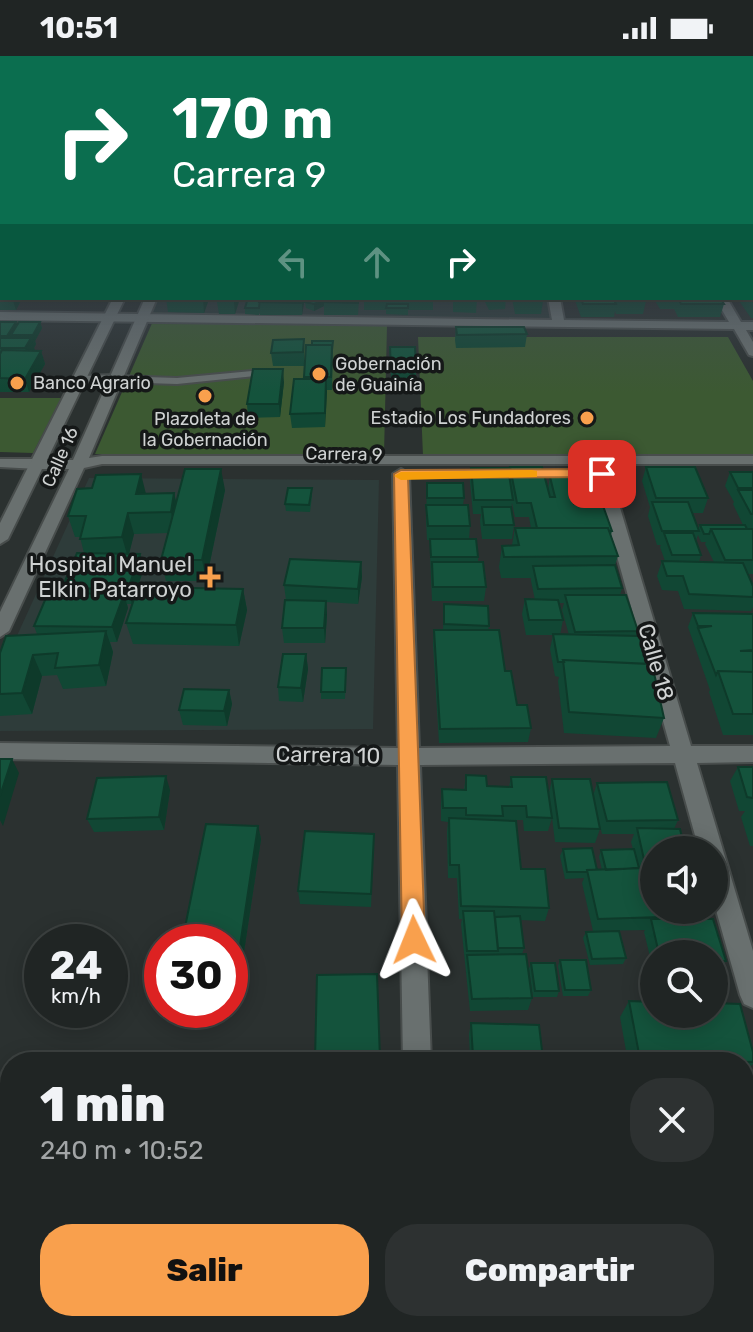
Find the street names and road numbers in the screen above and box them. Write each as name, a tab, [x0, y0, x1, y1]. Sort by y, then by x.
street label: Calle 16	[37, 423, 83, 491]
street label: Carrera 9	[305, 442, 383, 466]
street label: Calle 18	[632, 620, 680, 704]
street label: Carrera 10	[275, 741, 381, 769]

